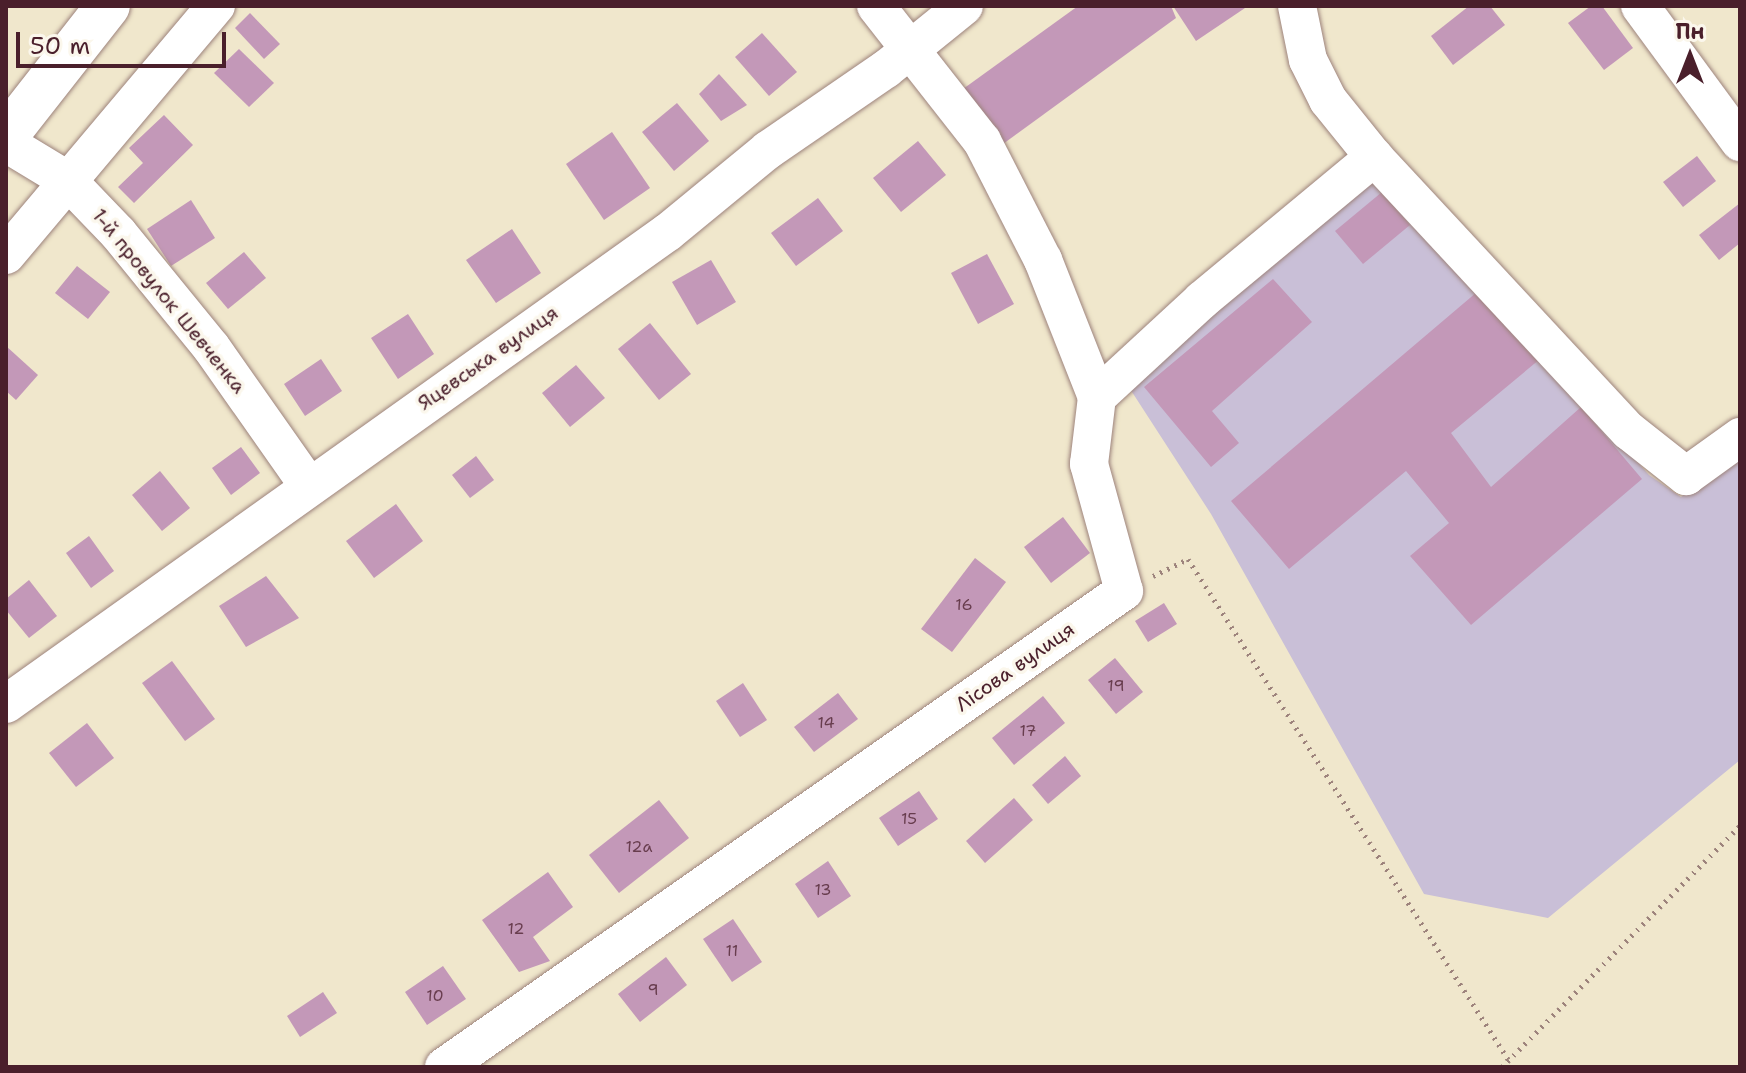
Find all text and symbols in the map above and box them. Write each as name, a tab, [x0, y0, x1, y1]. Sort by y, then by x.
scale bar	[20, 16, 230, 66]
north arrow	[1650, 16, 1730, 96]
text: Пн	[1675, 17, 1705, 46]
text: 50 m	[30, 30, 90, 62]
street label: 1-й провулок Шевченка	[87, 204, 251, 398]
street label: Яцевська вулиця	[413, 301, 563, 415]
house number: 16	[955, 595, 973, 615]
street label: Лісова вулиця	[951, 617, 1079, 717]
house number: 19	[1107, 676, 1125, 696]
house number: 14	[817, 713, 835, 733]
house number: 17	[1019, 721, 1037, 741]
house number: 15	[901, 809, 917, 829]
house number: 12а	[625, 837, 653, 857]
house number: 13	[814, 880, 832, 900]
house number: 12	[507, 919, 525, 939]
house number: 11	[726, 941, 738, 961]
house number: 9	[647, 980, 659, 1000]
house number: 10	[426, 986, 444, 1006]

